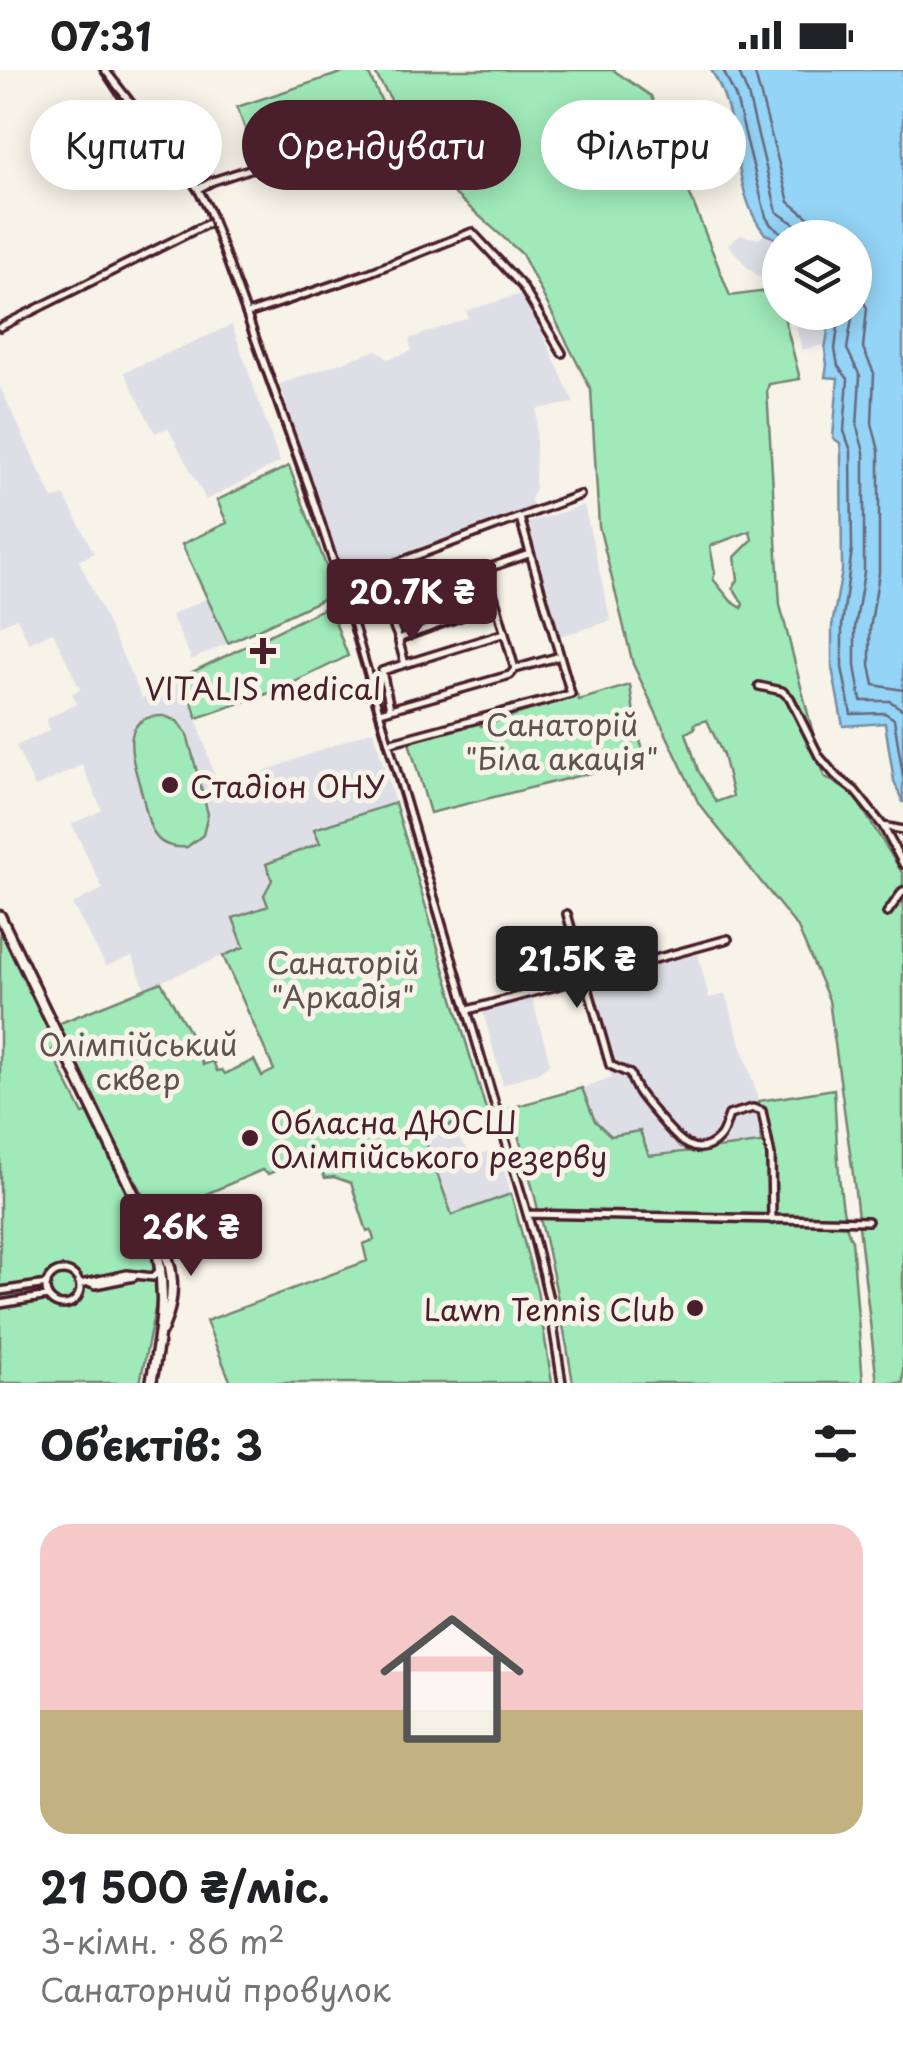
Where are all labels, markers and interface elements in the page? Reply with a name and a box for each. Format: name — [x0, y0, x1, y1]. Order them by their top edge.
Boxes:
text: 07:31 — [50, 7, 152, 64]
chip: Купити — [30, 100, 222, 190]
chip: Орендувати — [242, 100, 521, 190]
chip: Фільтри — [541, 100, 746, 190]
map controls — [762, 220, 872, 330]
button: layers — [762, 220, 872, 330]
pin: 20.7K ₴ — [320, 559, 504, 644]
text: 20.7K ₴ — [349, 567, 475, 615]
marker: VITALIS medical — [250, 638, 276, 664]
place label: VITALIS medical — [145, 665, 381, 710]
park label: Санаторій "Біла акація" — [465, 701, 659, 780]
place label: Стадіон ОНУ — [190, 763, 384, 808]
marker: Стадіон ОНУ — [159, 774, 181, 796]
pin: 21.5K ₴ — [485, 926, 669, 1011]
text: 21.5K ₴ — [518, 934, 636, 982]
park label: Санаторій "Аркадія" — [267, 939, 419, 1018]
park label: Олімпійський сквер — [38, 1021, 238, 1100]
place label: Обласна ДЮСШ Олімпійського резерву — [270, 1099, 607, 1178]
marker: Обласна ДЮСШ Олімпійського резерву — [239, 1127, 261, 1149]
pin: 26K ₴ — [121, 1194, 261, 1279]
text: 26K ₴ — [142, 1202, 240, 1250]
place label: Lawn Tennis Club — [424, 1286, 675, 1331]
marker: Lawn Tennis Club — [684, 1297, 706, 1319]
text: Об’єктів: 3 — [40, 1412, 263, 1475]
icon: filters — [808, 1416, 863, 1471]
icon: home — [362, 1589, 542, 1769]
text: 21 500 ₴/міс. — [40, 1854, 330, 1917]
text: 3-кімн. · 86 m² — [40, 1917, 285, 1965]
text: Санаторний провулок — [40, 1965, 391, 2013]

